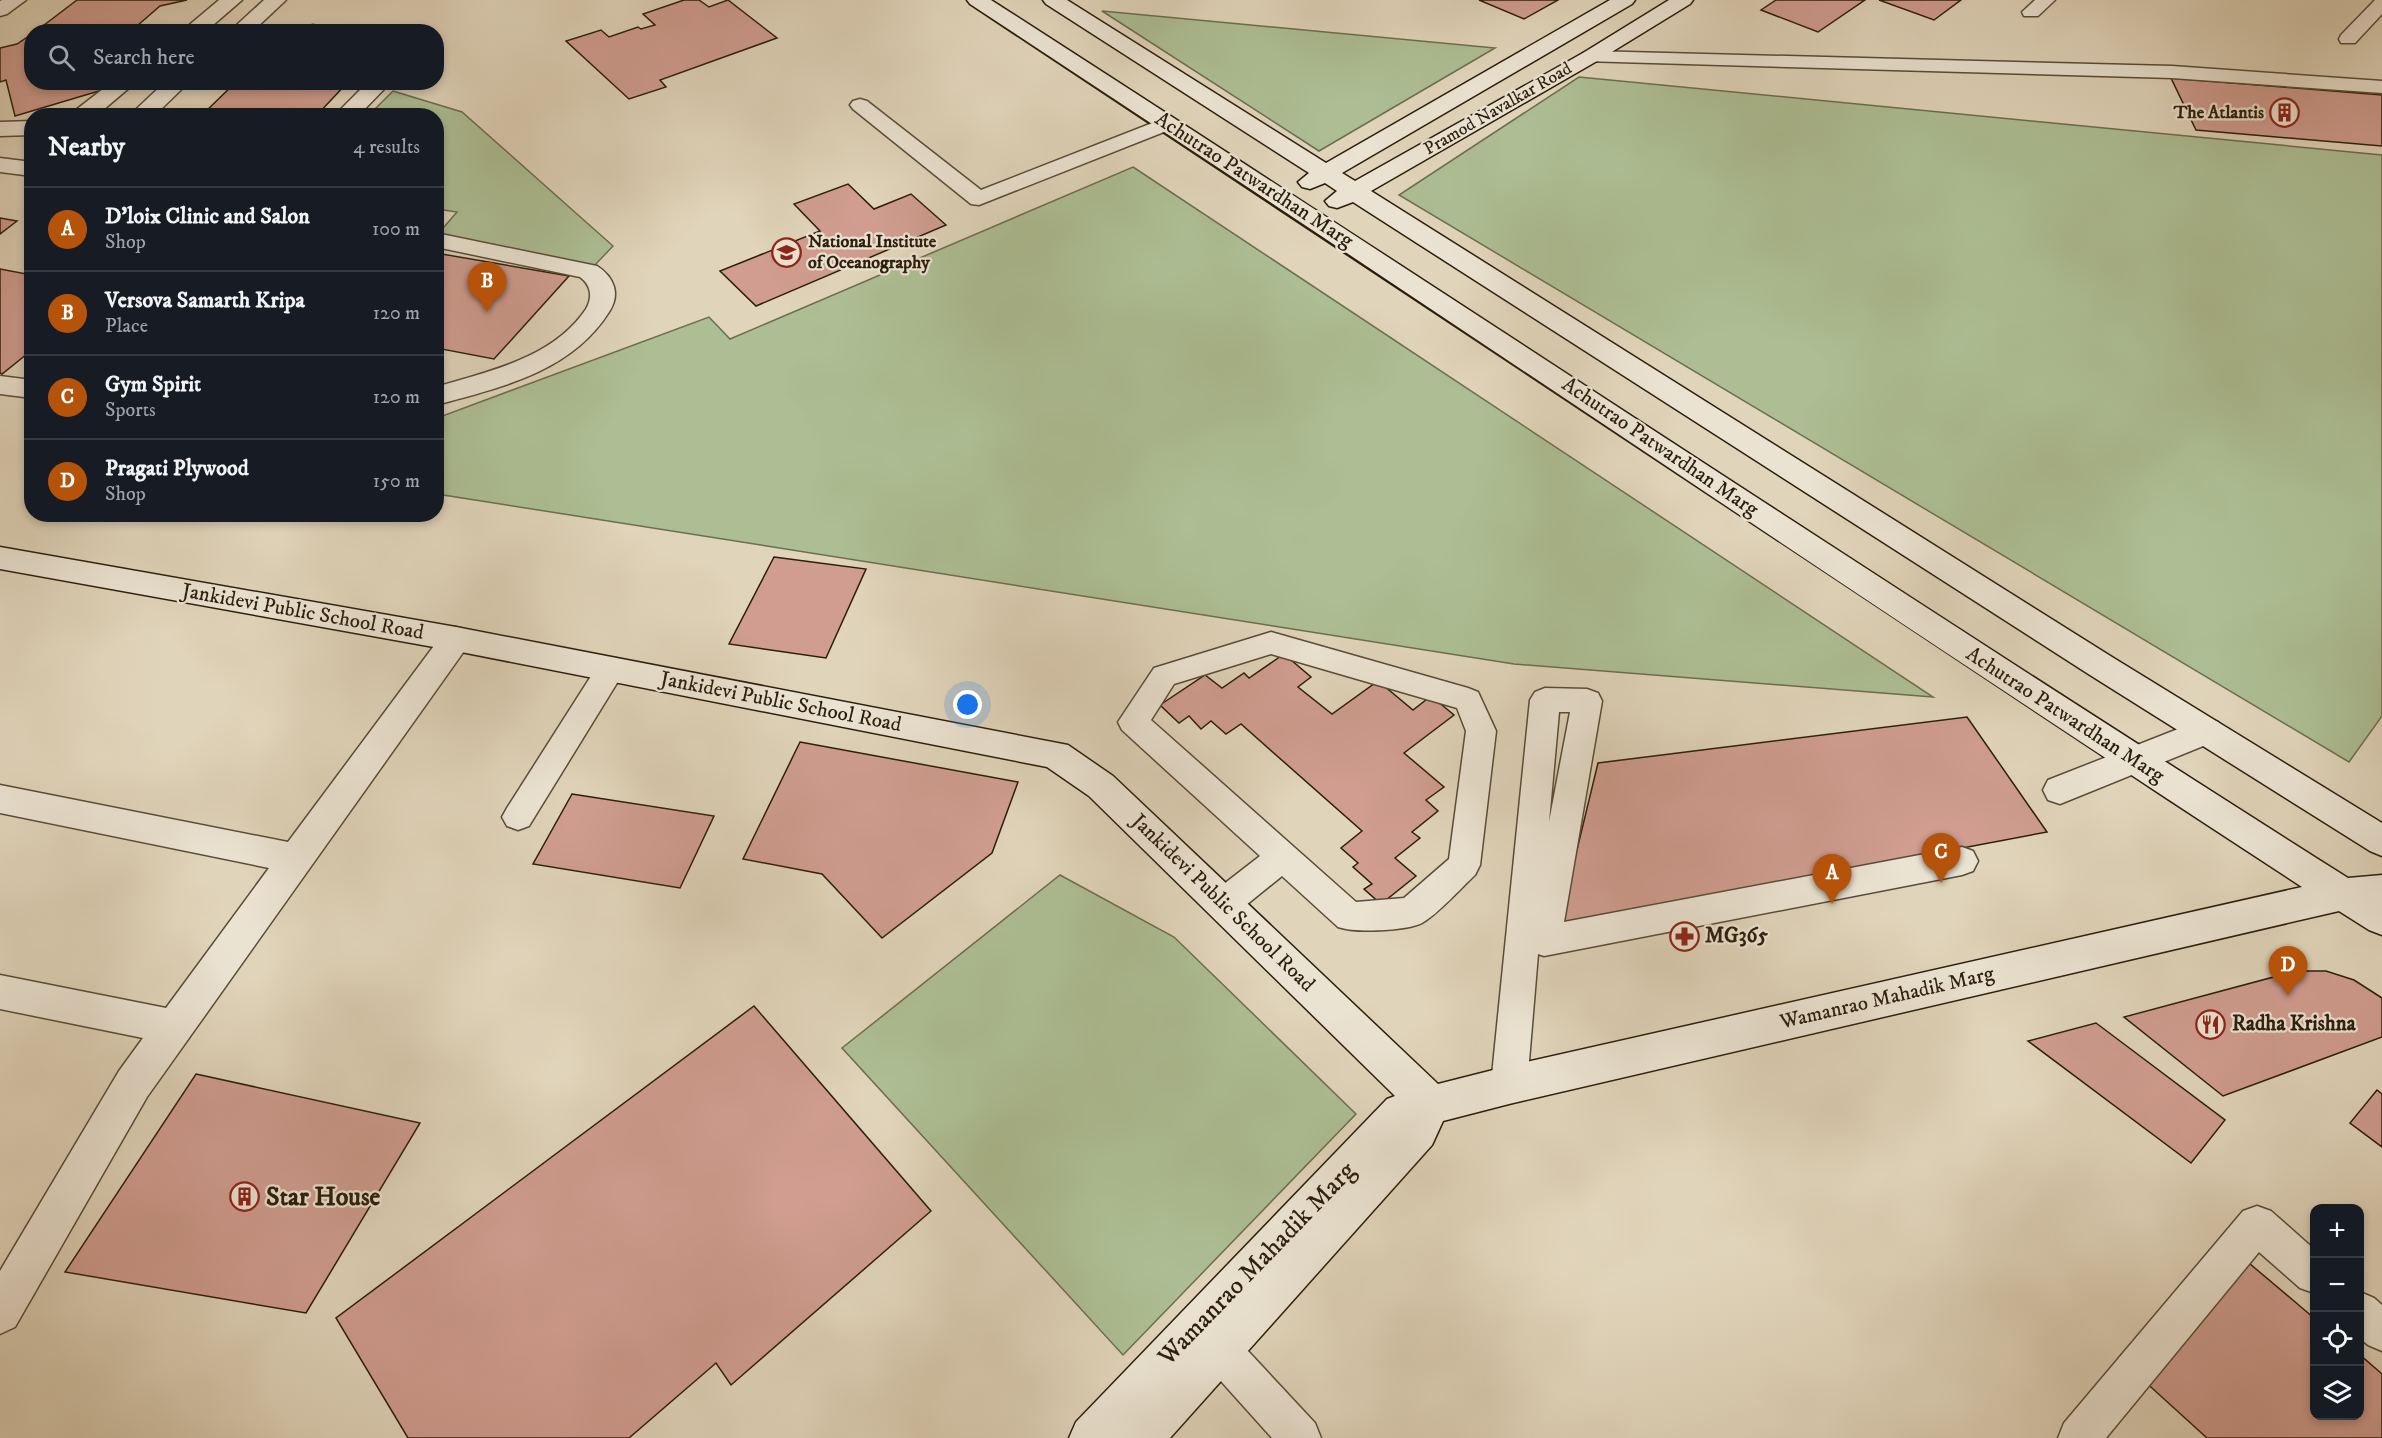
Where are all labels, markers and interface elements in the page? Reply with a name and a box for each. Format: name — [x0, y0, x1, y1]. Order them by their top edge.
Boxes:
search box — [24, 24, 444, 90]
icon: search — [45, 41, 78, 74]
text: Search here — [93, 44, 195, 71]
street label: Pramod Navalkar Road — [1420, 58, 1576, 160]
building icon: The Atlantis — [2269, 97, 2301, 129]
place label: The Atlantis — [2173, 102, 2264, 124]
street label: Achutrao Patwardhan Marg — [1150, 106, 1359, 254]
text: Nearby — [48, 131, 125, 164]
text: 4 results — [353, 135, 420, 160]
text: D'loix Clinic and Salon — [105, 203, 310, 230]
text: A — [61, 217, 74, 242]
text: 100 m — [372, 217, 420, 242]
text: Shop — [105, 230, 146, 255]
place label: National Institute of Oceanography — [808, 231, 937, 274]
school or university icon: National Institute of Oceanography — [771, 236, 803, 268]
pin: B — [468, 262, 506, 312]
text: Versova Samarth Kripa — [105, 287, 305, 314]
text: B — [61, 301, 74, 326]
text: 120 m — [373, 301, 420, 326]
text: Place — [105, 314, 148, 339]
text: Gym Spirit — [105, 371, 201, 398]
street label: Achutrao Patwardhan Marg — [1557, 371, 1764, 523]
text: C — [61, 385, 74, 410]
text: 120 m — [373, 385, 420, 410]
text: Sports — [105, 398, 156, 423]
text: Pragati Plywood — [105, 455, 249, 482]
text: D — [60, 469, 75, 494]
text: 150 m — [373, 469, 420, 494]
text: Shop — [105, 482, 146, 507]
street label: Jankidevi Public School Road — [178, 578, 426, 646]
street label: Achutrao Patwardhan Marg — [1961, 641, 2170, 789]
street label: Jankidevi Public School Road — [656, 665, 904, 738]
your location — [953, 690, 982, 719]
street label: Jankidevi Public School Road — [1124, 807, 1321, 998]
pin: C — [1922, 834, 1960, 883]
pin: A — [1812, 854, 1852, 904]
pharmacy icon: MG365 — [1668, 920, 1700, 952]
place label: MG365 — [1705, 923, 1768, 949]
pin: D — [2268, 946, 2308, 996]
street label: Wamanrao Mahadik Marg — [1776, 961, 1997, 1036]
restaurant icon: Radha Krishna — [2195, 1008, 2227, 1040]
place label: Radha Krishna — [2232, 1011, 2357, 1037]
street label: Wamanrao Mahadik Marg — [1150, 1155, 1363, 1374]
building icon: Star House — [229, 1181, 261, 1213]
place label: Star House — [266, 1181, 381, 1214]
map controls — [2310, 1204, 2364, 1420]
button: + — [2310, 1204, 2364, 1258]
button: − — [2310, 1258, 2364, 1312]
button: locate — [2310, 1312, 2364, 1366]
button: layers — [2310, 1366, 2364, 1420]

